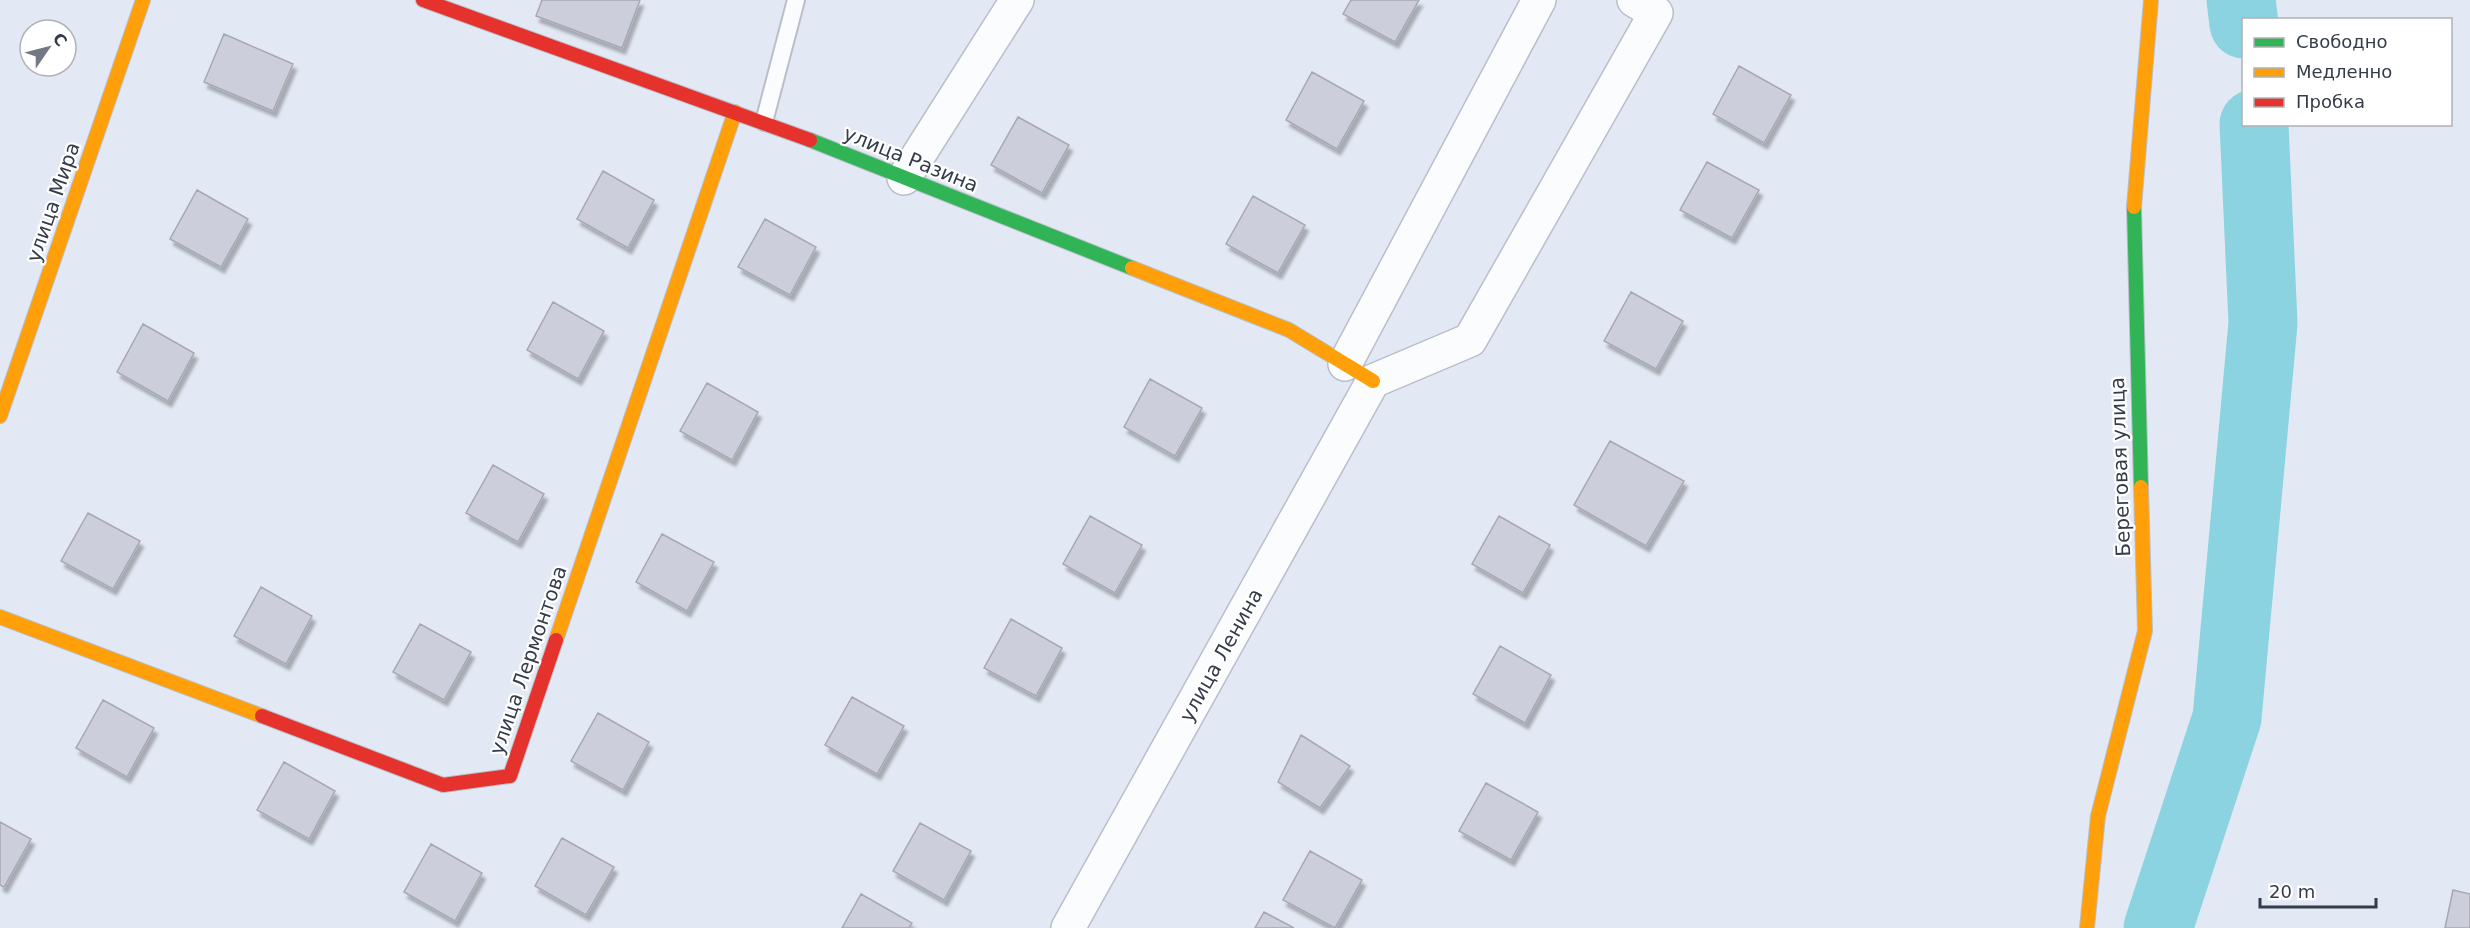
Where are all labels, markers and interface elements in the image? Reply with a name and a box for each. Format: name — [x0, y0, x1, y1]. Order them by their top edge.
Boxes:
north arrow — [18, 18, 78, 78]
legend — [2242, 18, 2452, 126]
text: С — [49, 29, 71, 50]
text: Свободно — [2296, 31, 2388, 52]
text: Медленно — [2296, 61, 2392, 82]
text: Пробка — [2296, 91, 2365, 112]
street label: улица Разина — [840, 121, 982, 197]
street label: улица Мира — [21, 139, 85, 265]
street label: Береговая улица — [2105, 377, 2135, 557]
street label: улица Лермонтова — [484, 562, 572, 758]
street label: улица Ленина — [1174, 584, 1268, 726]
scale bar — [2260, 871, 2376, 909]
text: 20 m — [2269, 881, 2315, 902]

